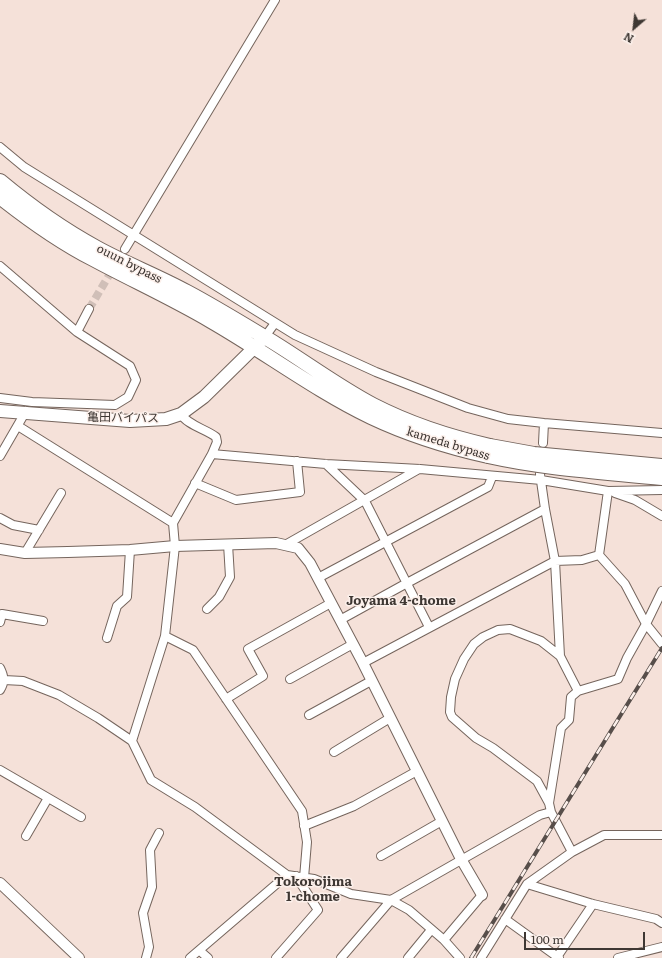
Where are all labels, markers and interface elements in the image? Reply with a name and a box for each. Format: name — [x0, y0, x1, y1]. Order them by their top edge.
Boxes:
north arrow — [614, 8, 654, 48]
text: N — [621, 29, 636, 48]
street label: ouun bypass — [94, 241, 164, 287]
street label: 亀田バイパス — [87, 410, 159, 426]
street label: kameda bypass — [405, 425, 491, 463]
district label: Joyama 4-chome — [346, 593, 456, 609]
district label: Tokorojima 1-chome — [274, 874, 352, 905]
scale bar — [526, 924, 647, 950]
text: 100 m — [531, 930, 564, 948]

